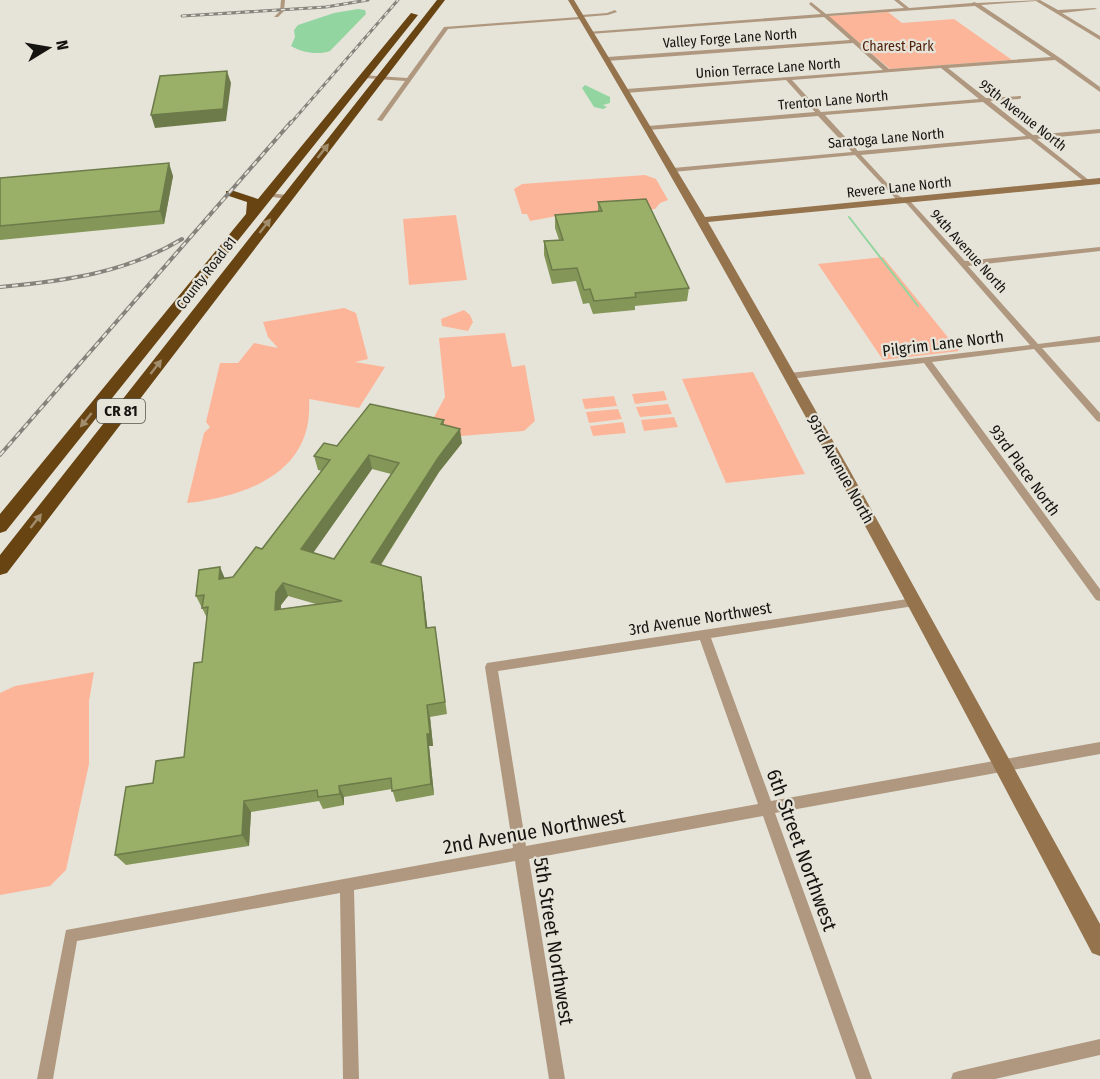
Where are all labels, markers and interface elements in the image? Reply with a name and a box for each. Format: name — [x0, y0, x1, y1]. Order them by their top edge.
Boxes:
north arrow — [18, 18, 78, 78]
street label: Valley Forge Lane North — [662, 25, 798, 52]
park label: Charest Park — [862, 38, 934, 55]
text: N — [52, 39, 72, 52]
street label: Union Terrace Lane North — [695, 55, 841, 82]
street label: 95th Avenue North — [976, 76, 1070, 155]
street label: Trenton Lane North — [777, 87, 889, 114]
street label: Saratoga Lane North — [827, 125, 945, 152]
one-way arrow — [317, 144, 329, 160]
street label: Revere Lane North — [846, 174, 952, 201]
street label: 94th Avenue North — [927, 206, 1011, 297]
one-way arrow — [258, 219, 270, 234]
street label: County Road 81 — [173, 234, 240, 313]
street label: Pilgrim Lane North — [881, 327, 1005, 360]
one-way arrow — [149, 360, 161, 375]
road number: CR 81 — [97, 399, 145, 423]
one-way arrow — [79, 412, 92, 428]
street label: 93rd Avenue North — [803, 412, 878, 527]
street label: 93rd Place North — [985, 421, 1064, 520]
one-way arrow — [29, 514, 41, 529]
street label: 3rd Avenue Northwest — [627, 598, 774, 639]
street label: 6th Street Northwest — [762, 766, 843, 935]
street label: 2nd Avenue Northwest — [441, 803, 627, 859]
street label: 5th Street Northwest — [529, 855, 579, 1027]

